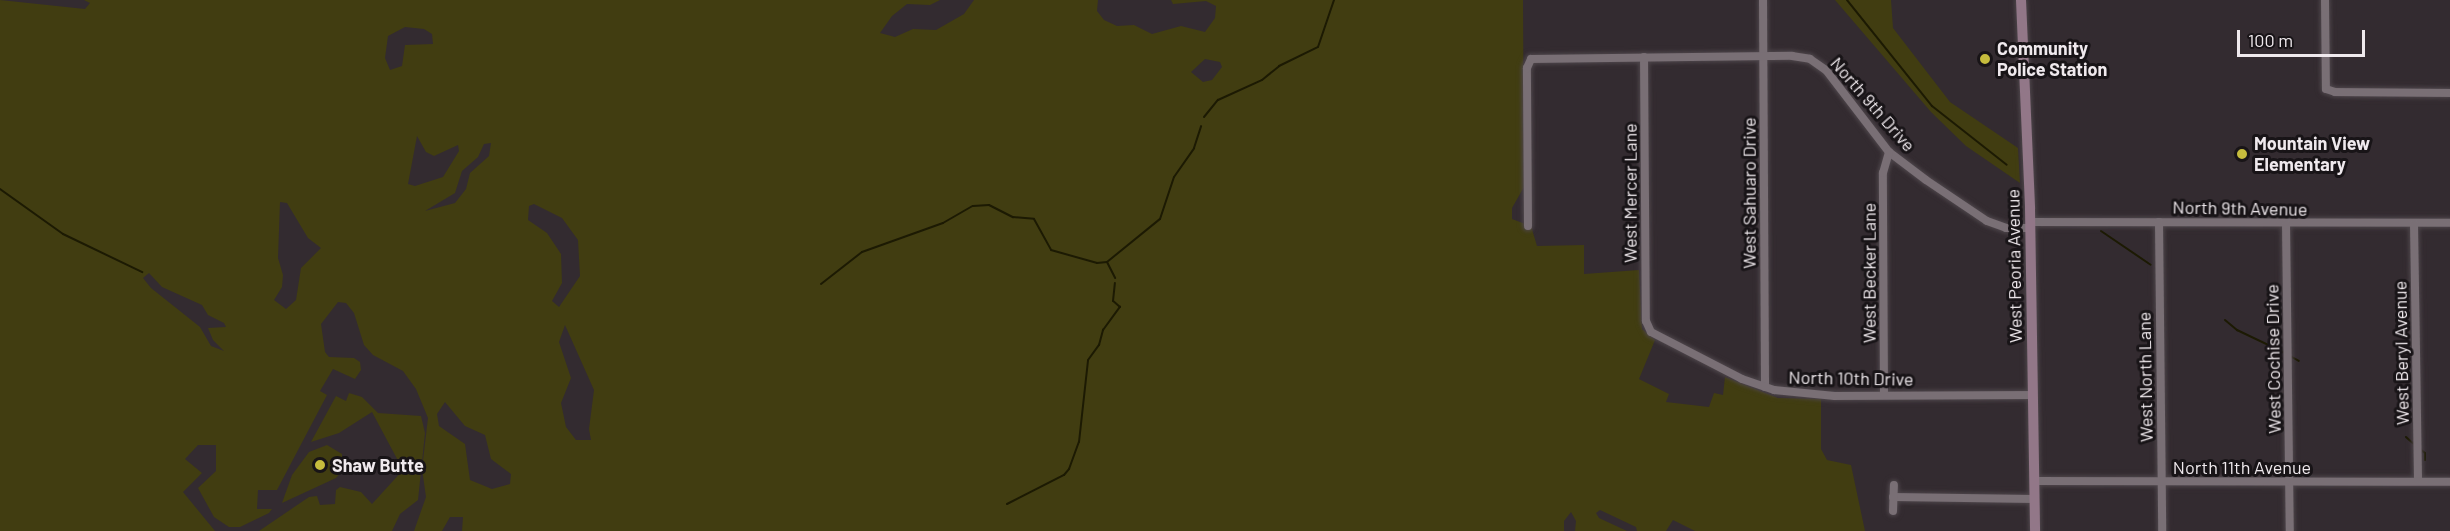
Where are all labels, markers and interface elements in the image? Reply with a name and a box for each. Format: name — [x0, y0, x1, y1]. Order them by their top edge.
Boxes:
scale bar — [2240, 18, 2368, 56]
text: 100 m — [2248, 29, 2293, 51]
place label: Community Police Station — [1997, 38, 2107, 80]
street label: North 9th Drive — [1826, 52, 1920, 156]
marker: Community Police Station — [1978, 52, 1992, 66]
street label: West Sahuaro Drive — [1738, 117, 1760, 269]
street label: West Mercer Lane — [1619, 123, 1641, 263]
place label: Mountain View Elementary — [2254, 133, 2370, 176]
marker: Mountain View Elementary — [2235, 147, 2249, 161]
street label: West Peoria Avenue — [2002, 189, 2026, 343]
street label: North 9th Avenue — [2172, 196, 2308, 220]
street label: West Becker Lane — [1858, 203, 1880, 343]
street label: West Beryl Avenue — [2389, 281, 2413, 425]
street label: West Cochise Drive — [2261, 284, 2285, 434]
street label: West North Lane — [2133, 312, 2157, 442]
street label: North 10th Drive — [1788, 366, 1914, 390]
place label: Shaw Butte — [332, 454, 424, 476]
street label: North 11th Avenue — [2173, 456, 2311, 478]
marker: Shaw Butte — [313, 458, 327, 472]

